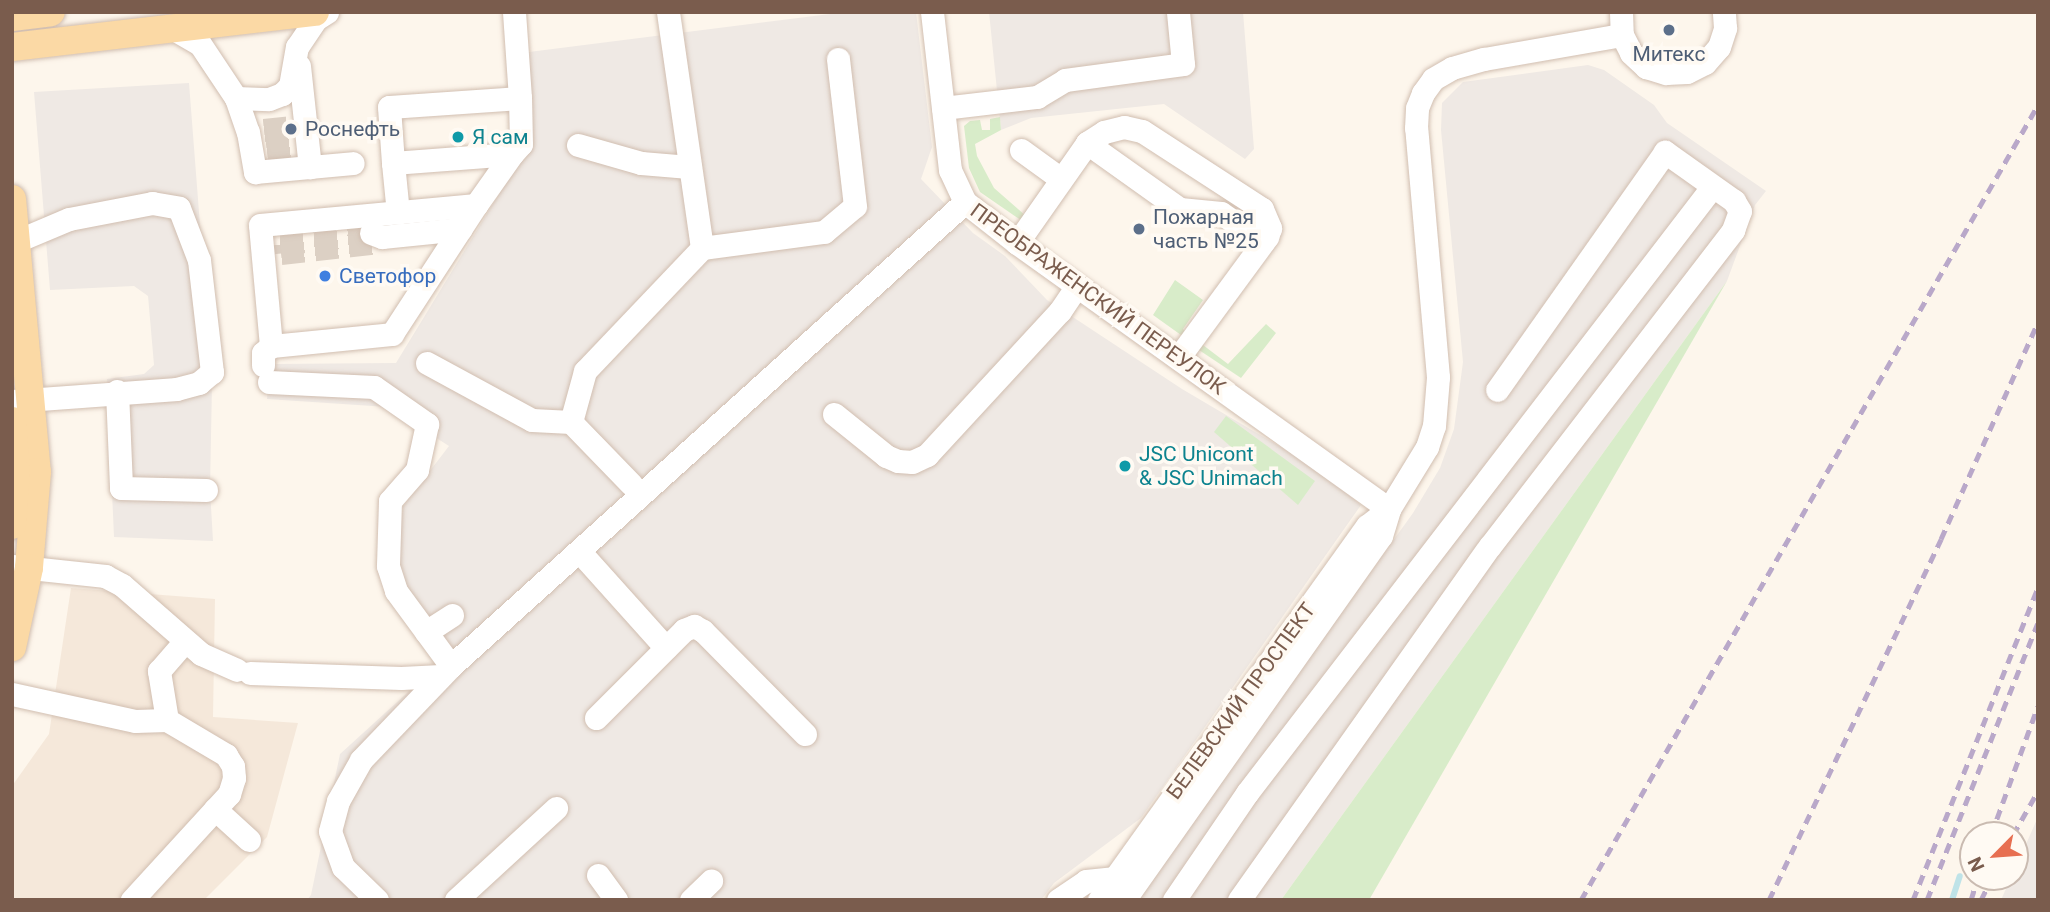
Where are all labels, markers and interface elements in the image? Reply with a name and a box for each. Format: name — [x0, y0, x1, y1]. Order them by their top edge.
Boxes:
marker: Митекс — [1661, 22, 1677, 38]
place label: Митекс — [1632, 41, 1706, 67]
place label: Роснефть — [305, 116, 400, 142]
marker: Роснефть — [283, 121, 299, 137]
place label: Я сам — [472, 124, 529, 150]
marker: Я сам — [450, 129, 466, 145]
street label: ПРЕОБРАЖЕНСКИЙ ПЕРЕУЛОК — [965, 198, 1231, 400]
place label: Пожарная часть №25 — [1153, 204, 1259, 254]
marker: Пожарная часть №25 — [1131, 221, 1147, 237]
place label: Светофор — [339, 263, 436, 289]
marker: Светофор — [317, 268, 333, 284]
place label: JSC Unicont & JSC Unimach — [1139, 441, 1283, 491]
marker: JSC Unicont & JSC Unimach — [1117, 458, 1133, 474]
street label: БЕЛЕВСКИЙ ПРОСПЕКТ — [1161, 598, 1321, 804]
north arrow — [1959, 821, 2029, 891]
text: N — [1963, 853, 1990, 875]

